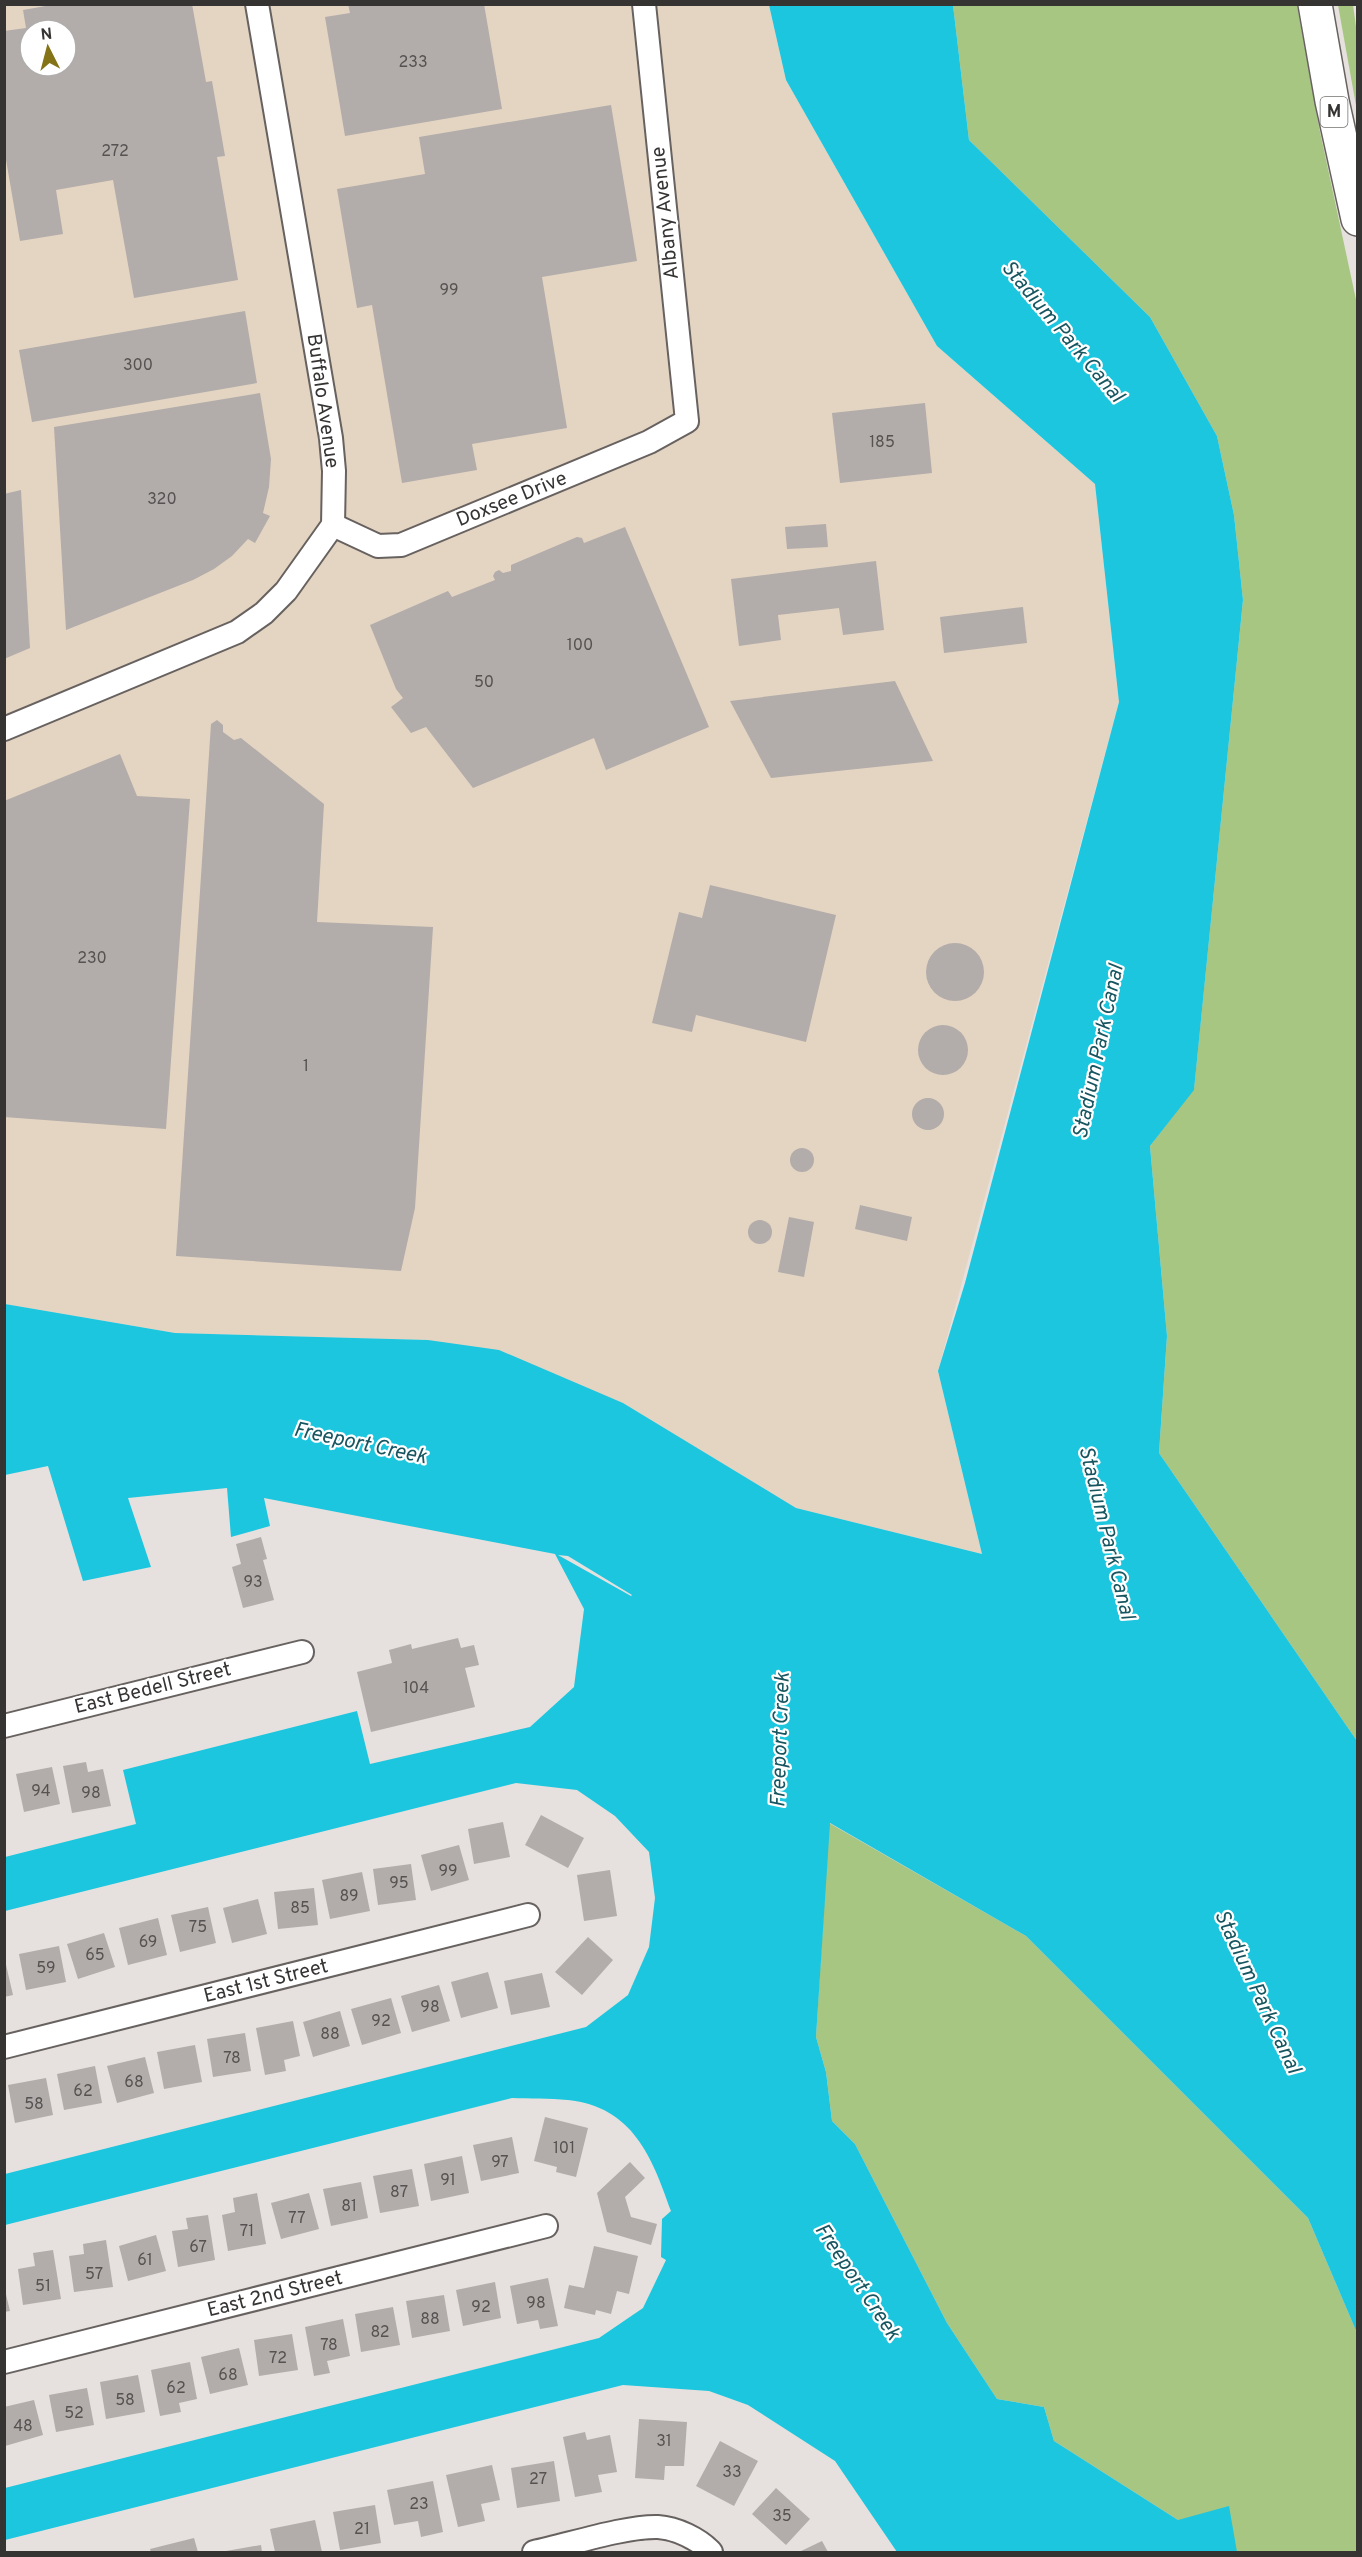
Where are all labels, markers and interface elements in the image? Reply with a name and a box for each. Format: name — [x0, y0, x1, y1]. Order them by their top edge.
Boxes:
north arrow — [18, 18, 78, 78]
text: N — [40, 25, 53, 46]
house number: 233 — [398, 53, 428, 73]
road number: M — [1320, 97, 1348, 127]
house number: 272 — [101, 142, 129, 162]
street label: Albany Avenue — [646, 145, 686, 281]
water label: Stadium Park Canal — [995, 255, 1131, 410]
house number: 99 — [439, 281, 459, 301]
street label: Buffalo Avenue — [300, 332, 344, 470]
house number: 300 — [123, 356, 153, 376]
house number: 185 — [869, 433, 895, 453]
street label: Doxsee Drive — [453, 466, 571, 534]
house number: 320 — [147, 490, 177, 510]
house number: 100 — [567, 636, 593, 656]
house number: 50 — [474, 673, 494, 693]
house number: 230 — [77, 949, 107, 969]
water label: Stadium Park Canal — [1067, 961, 1131, 1142]
house number: 1 — [303, 1057, 309, 1077]
water label: Freeport Creek — [291, 1417, 429, 1471]
water label: Stadium Park Canal — [1071, 1443, 1141, 1624]
house number: 93 — [243, 1573, 263, 1593]
street label: East Bedell Street — [72, 1657, 234, 1721]
water label: Freeport Creek — [765, 1671, 797, 1808]
house number: 104 — [403, 1679, 429, 1699]
house number: 94 — [31, 1782, 51, 1802]
house number: 98 — [81, 1784, 101, 1804]
house number: 99 — [438, 1862, 458, 1882]
house number: 95 — [389, 1874, 409, 1894]
house number: 89 — [339, 1887, 359, 1907]
house number: 85 — [290, 1899, 310, 1919]
water label: Stadium Park Canal — [1207, 1906, 1307, 2080]
house number: 75 — [189, 1918, 207, 1938]
house number: 69 — [139, 1933, 157, 1953]
house number: 65 — [85, 1946, 105, 1966]
street label: East 1st Street — [201, 1954, 331, 2010]
house number: 59 — [36, 1959, 56, 1979]
house number: 98 — [420, 1998, 440, 2018]
house number: 92 — [371, 2012, 391, 2032]
house number: 88 — [320, 2025, 340, 2045]
house number: 78 — [223, 2049, 241, 2069]
house number: 68 — [124, 2073, 144, 2093]
house number: 62 — [73, 2082, 93, 2102]
house number: 58 — [24, 2095, 44, 2115]
house number: 101 — [553, 2139, 575, 2159]
house number: 97 — [491, 2153, 509, 2173]
house number: 91 — [440, 2171, 456, 2191]
house number: 87 — [390, 2183, 408, 2203]
house number: 81 — [341, 2197, 357, 2217]
house number: 77 — [288, 2209, 306, 2229]
water label: Freeport Creek — [808, 2218, 906, 2346]
house number: 71 — [240, 2222, 254, 2242]
house number: 67 — [189, 2238, 207, 2258]
house number: 61 — [137, 2251, 153, 2271]
house number: 57 — [85, 2265, 103, 2285]
street label: East 2nd Street — [205, 2266, 345, 2324]
house number: 51 — [35, 2277, 51, 2297]
house number: 98 — [526, 2294, 546, 2314]
house number: 92 — [471, 2298, 491, 2318]
house number: 88 — [420, 2310, 440, 2330]
house number: 82 — [370, 2323, 390, 2343]
house number: 78 — [320, 2336, 338, 2356]
house number: 72 — [269, 2349, 287, 2369]
house number: 68 — [218, 2366, 238, 2386]
house number: 62 — [166, 2379, 186, 2399]
house number: 58 — [115, 2391, 135, 2411]
house number: 52 — [64, 2404, 84, 2424]
house number: 48 — [13, 2417, 33, 2437]
house number: 31 — [656, 2432, 672, 2452]
house number: 33 — [722, 2463, 742, 2483]
house number: 27 — [529, 2470, 547, 2490]
house number: 23 — [409, 2495, 429, 2515]
house number: 35 — [772, 2507, 792, 2527]
house number: 21 — [354, 2520, 370, 2540]

